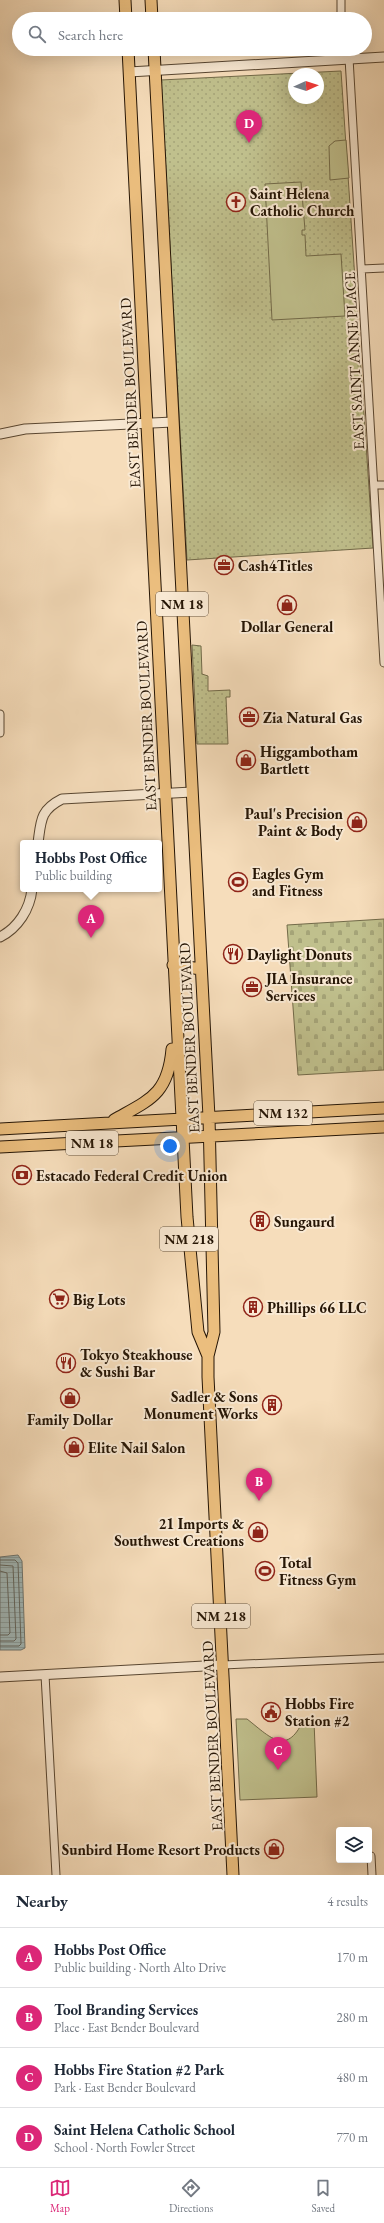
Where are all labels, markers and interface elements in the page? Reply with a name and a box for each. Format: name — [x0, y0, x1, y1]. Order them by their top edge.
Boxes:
search box — [12, 12, 372, 56]
icon: search — [26, 23, 48, 45]
text: Search here — [58, 25, 123, 44]
north arrow — [288, 68, 324, 104]
pin: D — [236, 110, 262, 143]
place label: Saint Helena Catholic Church — [250, 184, 355, 220]
church icon: Saint Helena Catholic Church — [225, 191, 247, 213]
street label: EAST SAINT ANNE PLACE — [340, 271, 368, 450]
street label: EAST BENDER BOULEVARD — [116, 297, 144, 489]
office icon: Cash4Titles — [213, 554, 235, 576]
place label: Cash4Titles — [238, 556, 313, 575]
road number: NM 18 — [156, 592, 208, 616]
shop icon: Dollar General — [276, 594, 298, 616]
place label: Dollar General — [241, 617, 334, 636]
street label: EAST BENDER BOULEVARD — [132, 620, 160, 812]
office icon: Zia Natural Gas — [238, 706, 260, 728]
place label: Zia Natural Gas — [263, 708, 362, 727]
place label: Higgambotham Bartlett — [260, 742, 358, 778]
shop icon: Higgambotham Bartlett — [235, 749, 257, 771]
place label: Paul's Precision Paint & Body — [245, 804, 344, 840]
shop icon: Paul's Precision Paint & Body — [346, 811, 368, 833]
popup — [20, 840, 162, 892]
text: Hobbs Post Office — [35, 848, 147, 867]
place label: Eagles Gym and Fitness — [252, 864, 324, 900]
text: Public building — [35, 867, 112, 884]
sports icon: Eagles Gym and Fitness — [227, 871, 249, 893]
pin: A — [78, 905, 104, 938]
street label: EAST BENDER BOULEVARD — [175, 942, 203, 1134]
restaurant icon: Daylight Donuts — [222, 943, 244, 965]
place label: Daylight Donuts — [247, 945, 352, 964]
place label: JIA Insurance Services — [264, 969, 353, 1005]
office icon: JIA Insurance Services — [241, 976, 263, 998]
road number: NM 132 — [254, 1101, 312, 1125]
road number: NM 18 — [66, 1131, 118, 1155]
your location — [160, 1136, 180, 1156]
bank icon: Estacado Federal Credit Union — [11, 1164, 33, 1186]
place label: Estacado Federal Credit Union — [36, 1166, 228, 1185]
building icon: Sungaurd — [249, 1210, 271, 1232]
place label: Sungaurd — [274, 1212, 336, 1231]
road number: NM 218 — [160, 1227, 218, 1251]
supermarket icon: Big Lots — [48, 1288, 70, 1310]
place label: Big Lots — [73, 1290, 125, 1309]
building icon: Phillips 66 LLC — [242, 1296, 264, 1318]
place label: Phillips 66 LLC — [267, 1298, 367, 1317]
place label: Tokyo Steakhouse & Sushi Bar — [80, 1345, 192, 1381]
restaurant icon: Tokyo Steakhouse & Sushi Bar — [55, 1352, 77, 1374]
shop icon: Family Dollar — [59, 1387, 81, 1409]
place label: Sadler & Sons Monument Works — [144, 1387, 258, 1423]
building icon: Sadler & Sons Monument Works — [261, 1394, 283, 1416]
place label: Family Dollar — [27, 1410, 114, 1429]
shop icon: Elite Nail Salon — [63, 1436, 85, 1458]
place label: Elite Nail Salon — [88, 1438, 186, 1457]
pin: B — [246, 1468, 272, 1501]
place label: 21 Imports & Southwest Creations — [114, 1514, 244, 1550]
shop icon: 21 Imports & Southwest Creations — [247, 1521, 269, 1543]
place label: Total Fitness Gym — [279, 1553, 356, 1589]
sports icon: Total Fitness Gym — [254, 1560, 276, 1582]
road number: NM 218 — [192, 1604, 250, 1628]
street label: EAST BENDER BOULEVARD — [198, 1640, 226, 1832]
place label: Hobbs Fire Station #2 — [285, 1694, 354, 1730]
public building icon: Hobbs Fire Station #2 — [260, 1701, 282, 1723]
pin: C — [265, 1737, 291, 1770]
map controls — [336, 1827, 372, 1863]
button: layers — [336, 1827, 372, 1863]
shop icon: Sunbird Home Resort Products — [263, 1838, 285, 1860]
place label: Sunbird Home Resort Products — [62, 1840, 260, 1859]
text: Nearby — [16, 1890, 68, 1912]
text: 4 results — [327, 1893, 368, 1910]
text: Hobbs Post Office — [54, 1940, 166, 1959]
text: A — [24, 1949, 34, 1966]
text: 170 m — [337, 1949, 368, 1966]
text: Public building · North Alto Drive — [54, 1959, 226, 1976]
text: Tool Branding Services — [54, 2000, 198, 2019]
text: B — [25, 2009, 33, 2026]
text: 280 m — [337, 2009, 368, 2026]
text: Place · East Bender Boulevard — [54, 2019, 199, 2036]
text: Hobbs Fire Station #2 Park — [54, 2060, 224, 2079]
text: C — [24, 2069, 34, 2086]
text: 480 m — [337, 2069, 368, 2086]
text: Park · East Bender Boulevard — [54, 2079, 196, 2096]
text: Saint Helena Catholic School — [54, 2120, 235, 2139]
text: D — [24, 2129, 34, 2146]
text: 770 m — [337, 2129, 368, 2146]
text: School · North Fowler Street — [54, 2139, 195, 2156]
tab: Map — [49, 2177, 71, 2215]
tab: Directions — [169, 2177, 213, 2215]
tab: Saved — [311, 2177, 335, 2215]

